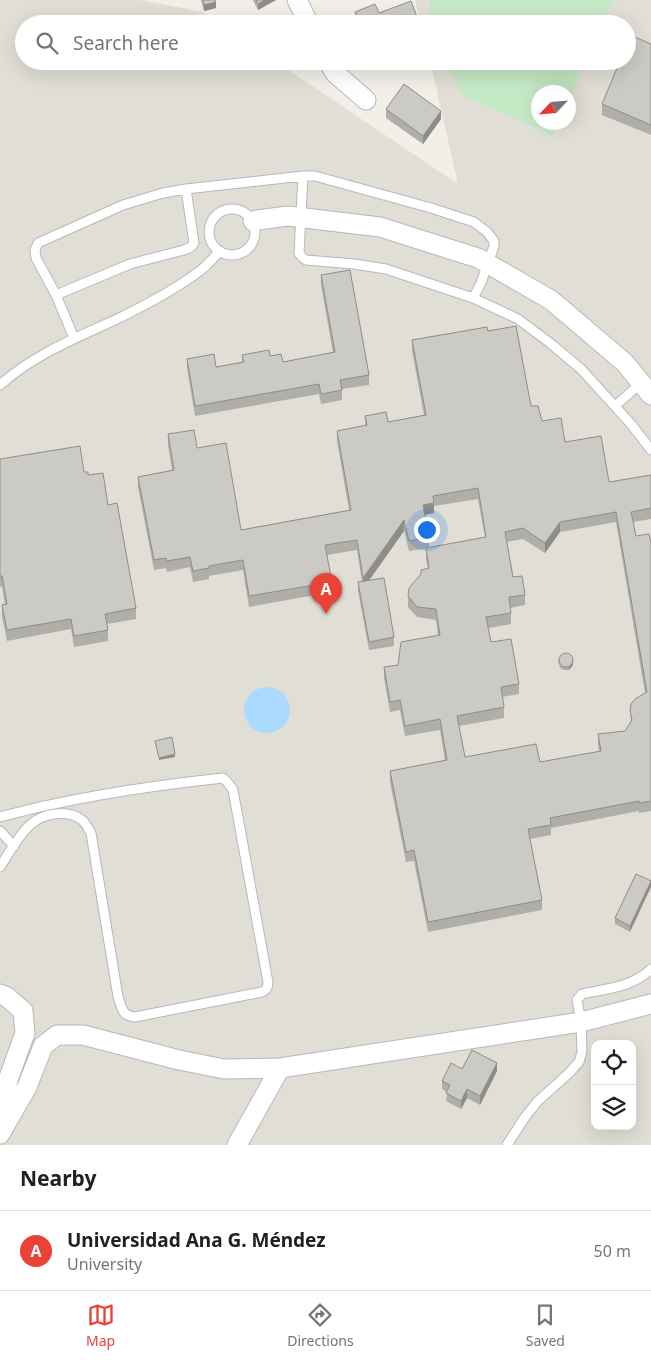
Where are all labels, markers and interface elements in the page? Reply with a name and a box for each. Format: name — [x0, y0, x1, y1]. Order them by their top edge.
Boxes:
search box — [15, 15, 636, 70]
icon: search — [33, 29, 61, 57]
text: Search here — [73, 30, 179, 56]
north arrow — [531, 85, 576, 130]
your location — [414, 517, 440, 543]
pin: A — [310, 573, 342, 614]
map controls — [591, 1040, 636, 1130]
button: locate — [591, 1040, 636, 1085]
button: layers — [591, 1085, 636, 1130]
text: Nearby — [20, 1164, 96, 1192]
text: Universidad Ana G. Méndez — [67, 1227, 326, 1253]
text: A — [30, 1240, 42, 1262]
text: 50 m — [594, 1240, 631, 1262]
text: University — [67, 1253, 142, 1275]
tab: Map — [86, 1301, 115, 1350]
tab: Directions — [287, 1301, 354, 1350]
tab: Saved — [526, 1301, 565, 1350]

